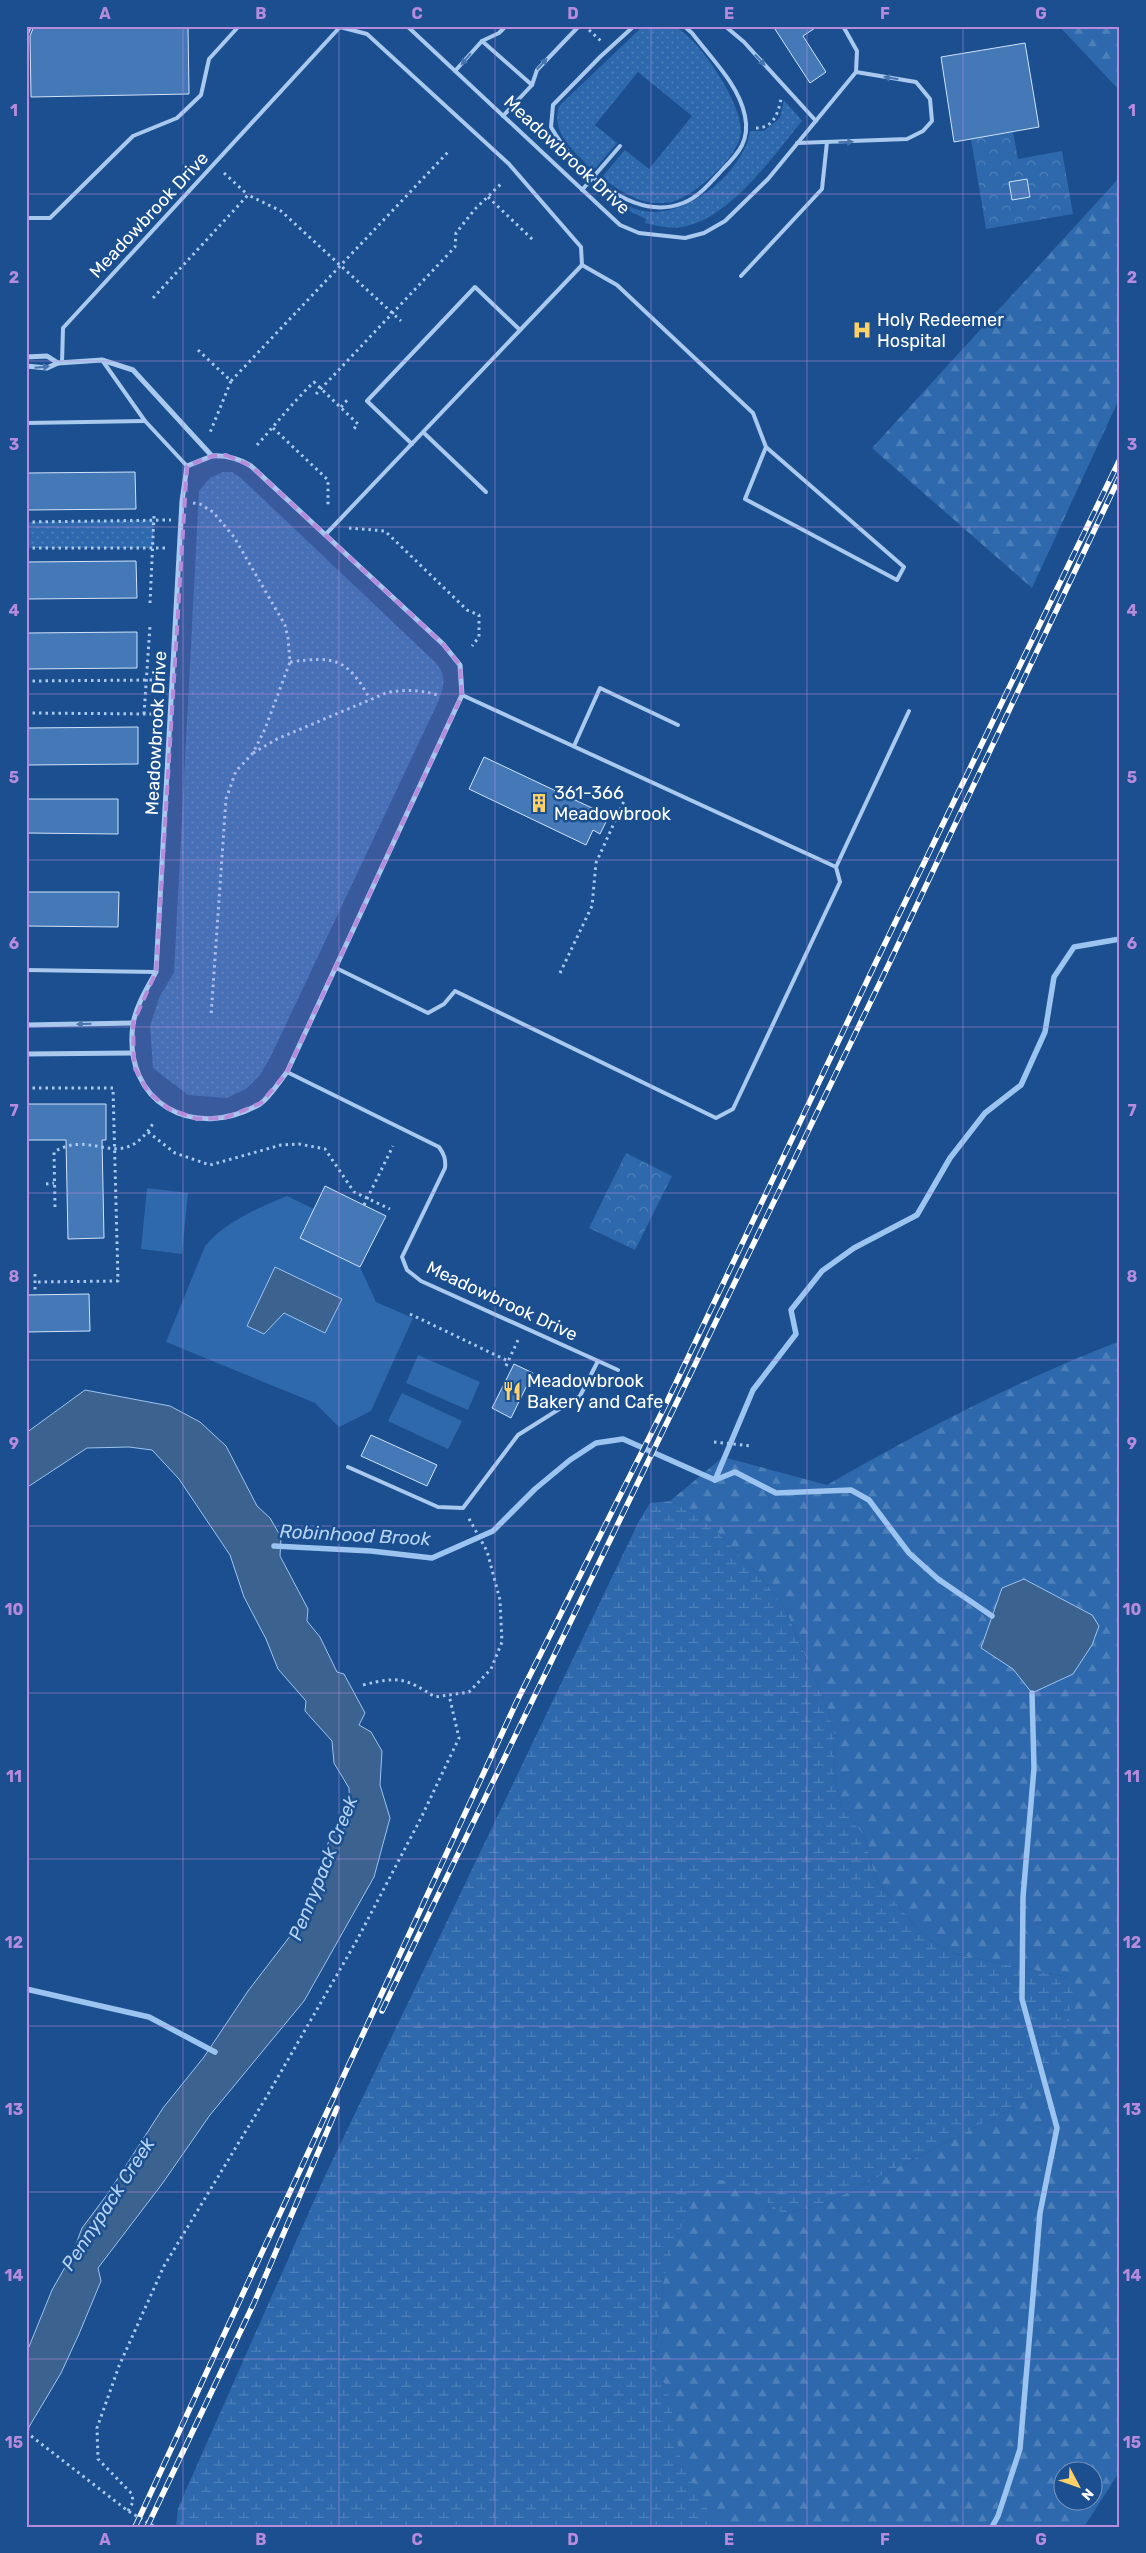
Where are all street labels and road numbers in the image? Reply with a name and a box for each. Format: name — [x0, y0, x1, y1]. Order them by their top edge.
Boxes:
street label: Meadowbrook Drive — [499, 91, 635, 219]
street label: Meadowbrook Drive — [85, 147, 213, 283]
street label: Meadowbrook Drive — [141, 650, 171, 816]
street label: Meadowbrook Drive — [423, 1256, 581, 1346]

